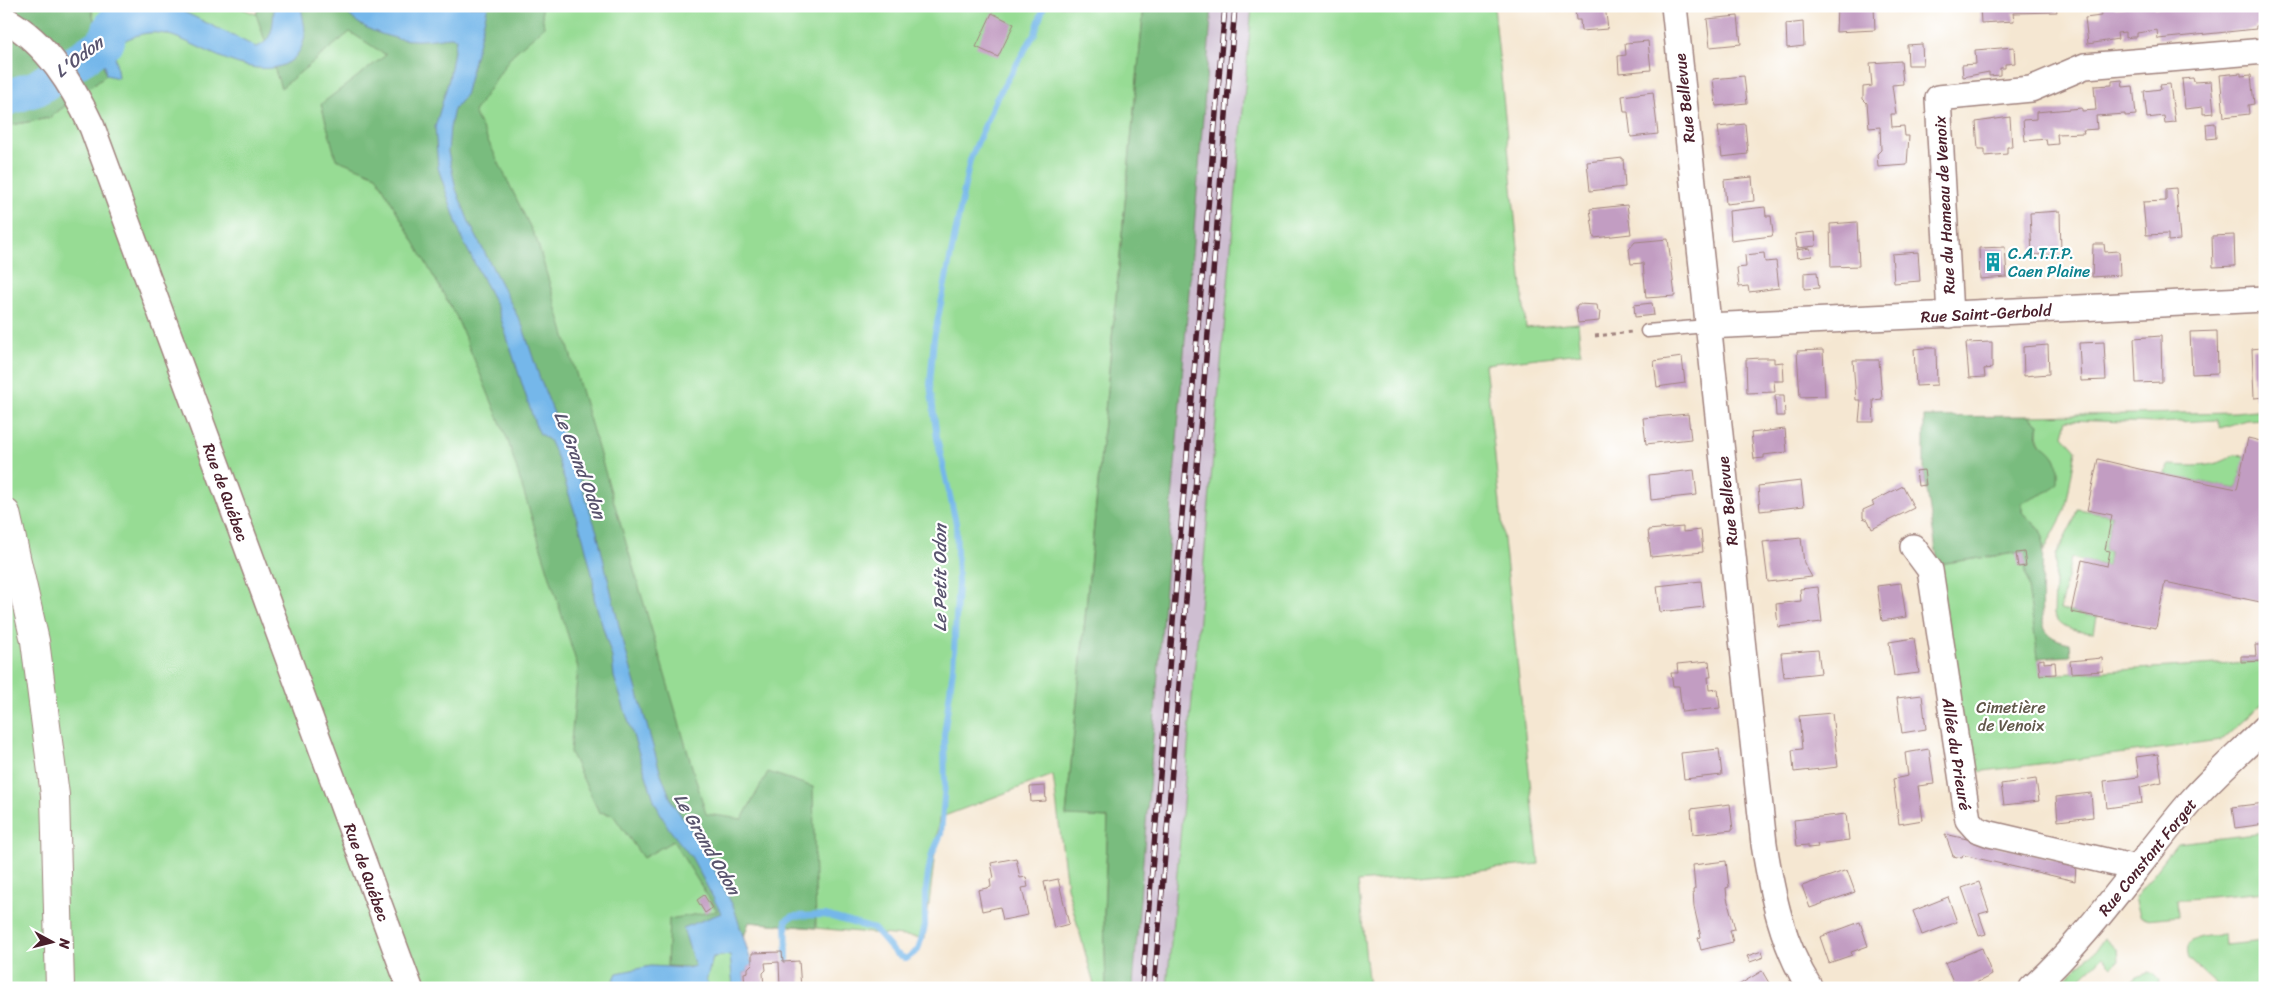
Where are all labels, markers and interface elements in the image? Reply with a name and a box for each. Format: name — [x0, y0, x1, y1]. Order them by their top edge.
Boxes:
water label: L'Odon — [47, 26, 112, 86]
street label: Rue Bellevue — [1665, 52, 1704, 144]
street label: Rue du Hameau de Venoix — [1925, 114, 1964, 295]
place label: C.A.T.T.P. Caen Plaine — [2008, 239, 2090, 286]
building icon: C.A.T.T.P. Caen Plaine — [1982, 251, 2004, 273]
street label: Rue Saint-Gerbold — [1920, 296, 2054, 331]
water label: Le Grand Odon — [545, 406, 616, 526]
street label: Rue de Québec — [194, 439, 257, 545]
street label: Rue Bellevue — [1708, 455, 1747, 547]
water label: Le Petit Odon — [924, 522, 956, 632]
park label: Cimetière de Venoix — [1976, 693, 2046, 740]
street label: Allée du Prieuré — [1933, 695, 1980, 812]
water label: Le Grand Odon — [665, 787, 750, 903]
street label: Rue Constant Forget — [2090, 792, 2204, 923]
street label: Rue de Québec — [335, 819, 398, 925]
north arrow — [28, 916, 78, 966]
text: N — [51, 936, 78, 950]

